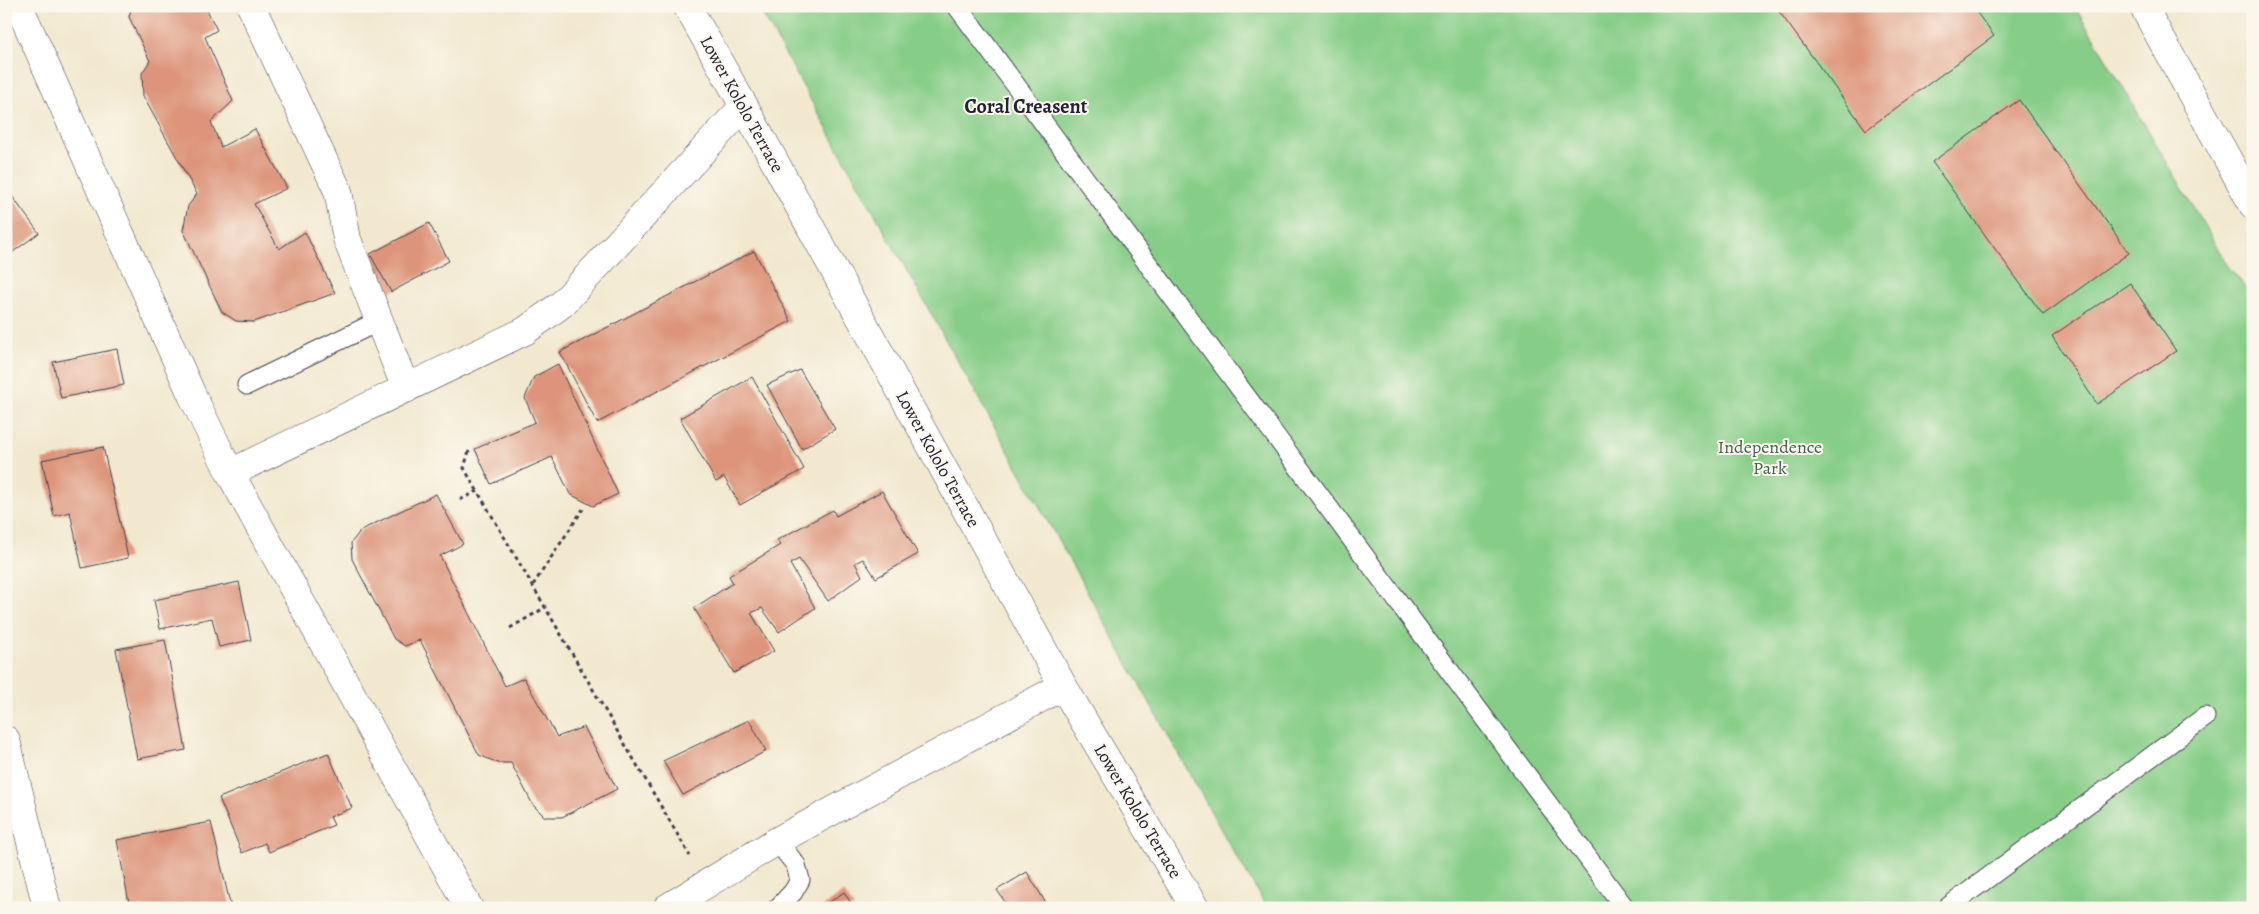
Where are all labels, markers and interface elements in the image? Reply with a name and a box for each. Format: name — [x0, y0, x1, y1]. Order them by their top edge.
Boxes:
street label: Lower Kololo Terrace — [694, 31, 790, 177]
district label: Coral Creasent — [965, 93, 1088, 120]
street label: Lower Kololo Terrace — [890, 386, 986, 532]
park label: Independence Park — [1718, 435, 1822, 480]
street label: Lower Kololo Terrace — [1088, 739, 1188, 883]

